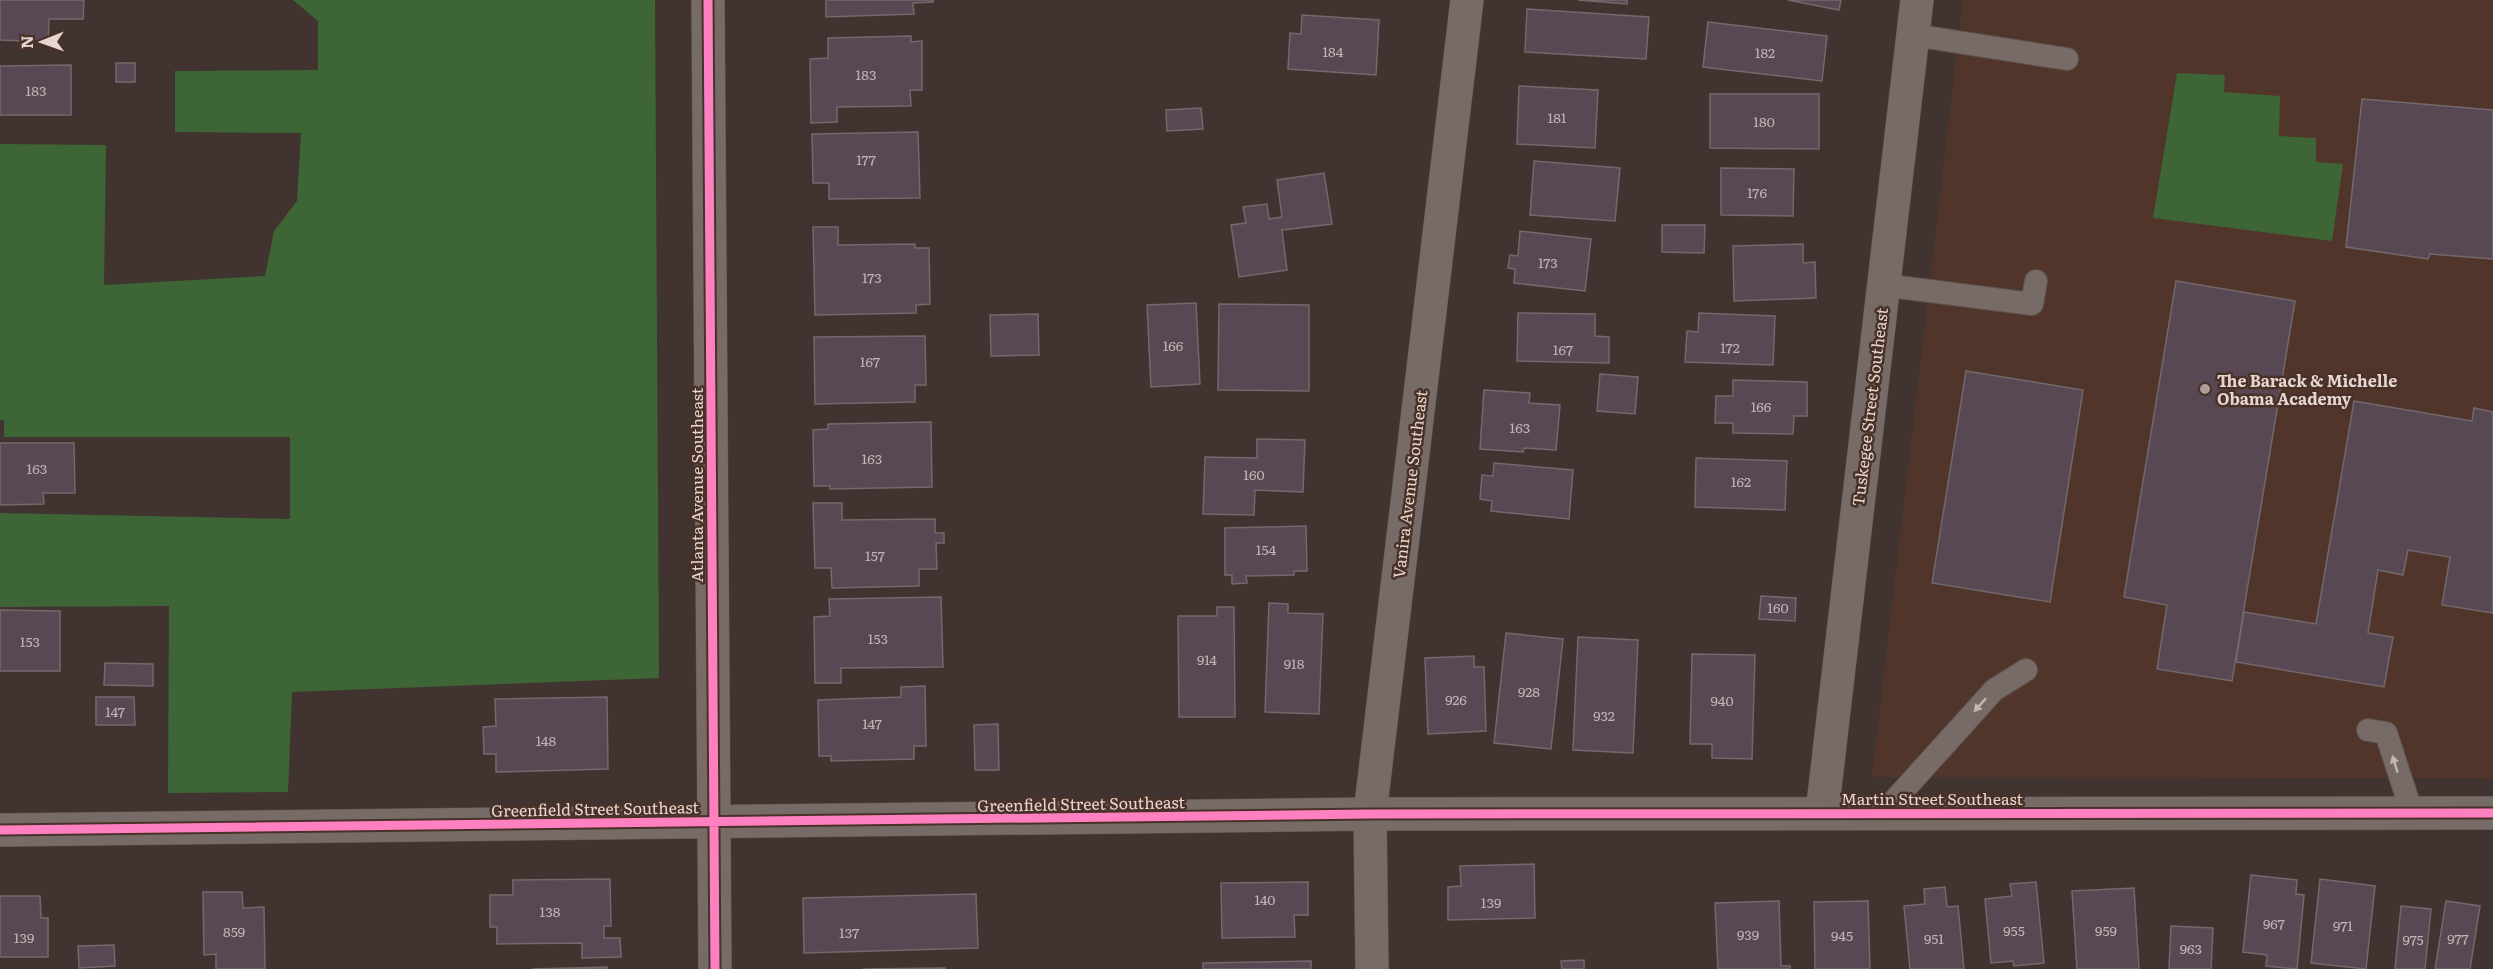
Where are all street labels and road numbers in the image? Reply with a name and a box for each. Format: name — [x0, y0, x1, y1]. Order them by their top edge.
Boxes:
street label: Tuskegee Street Southeast — [1845, 306, 1893, 508]
street label: Atlanta Avenue Southeast — [684, 387, 708, 582]
street label: Vanira Avenue Southeast — [1386, 388, 1433, 580]
street label: Martin Street Southeast — [1841, 786, 2024, 810]
street label: Greenfield Street Southeast — [977, 789, 1186, 817]
street label: Greenfield Street Southeast — [491, 794, 700, 822]

